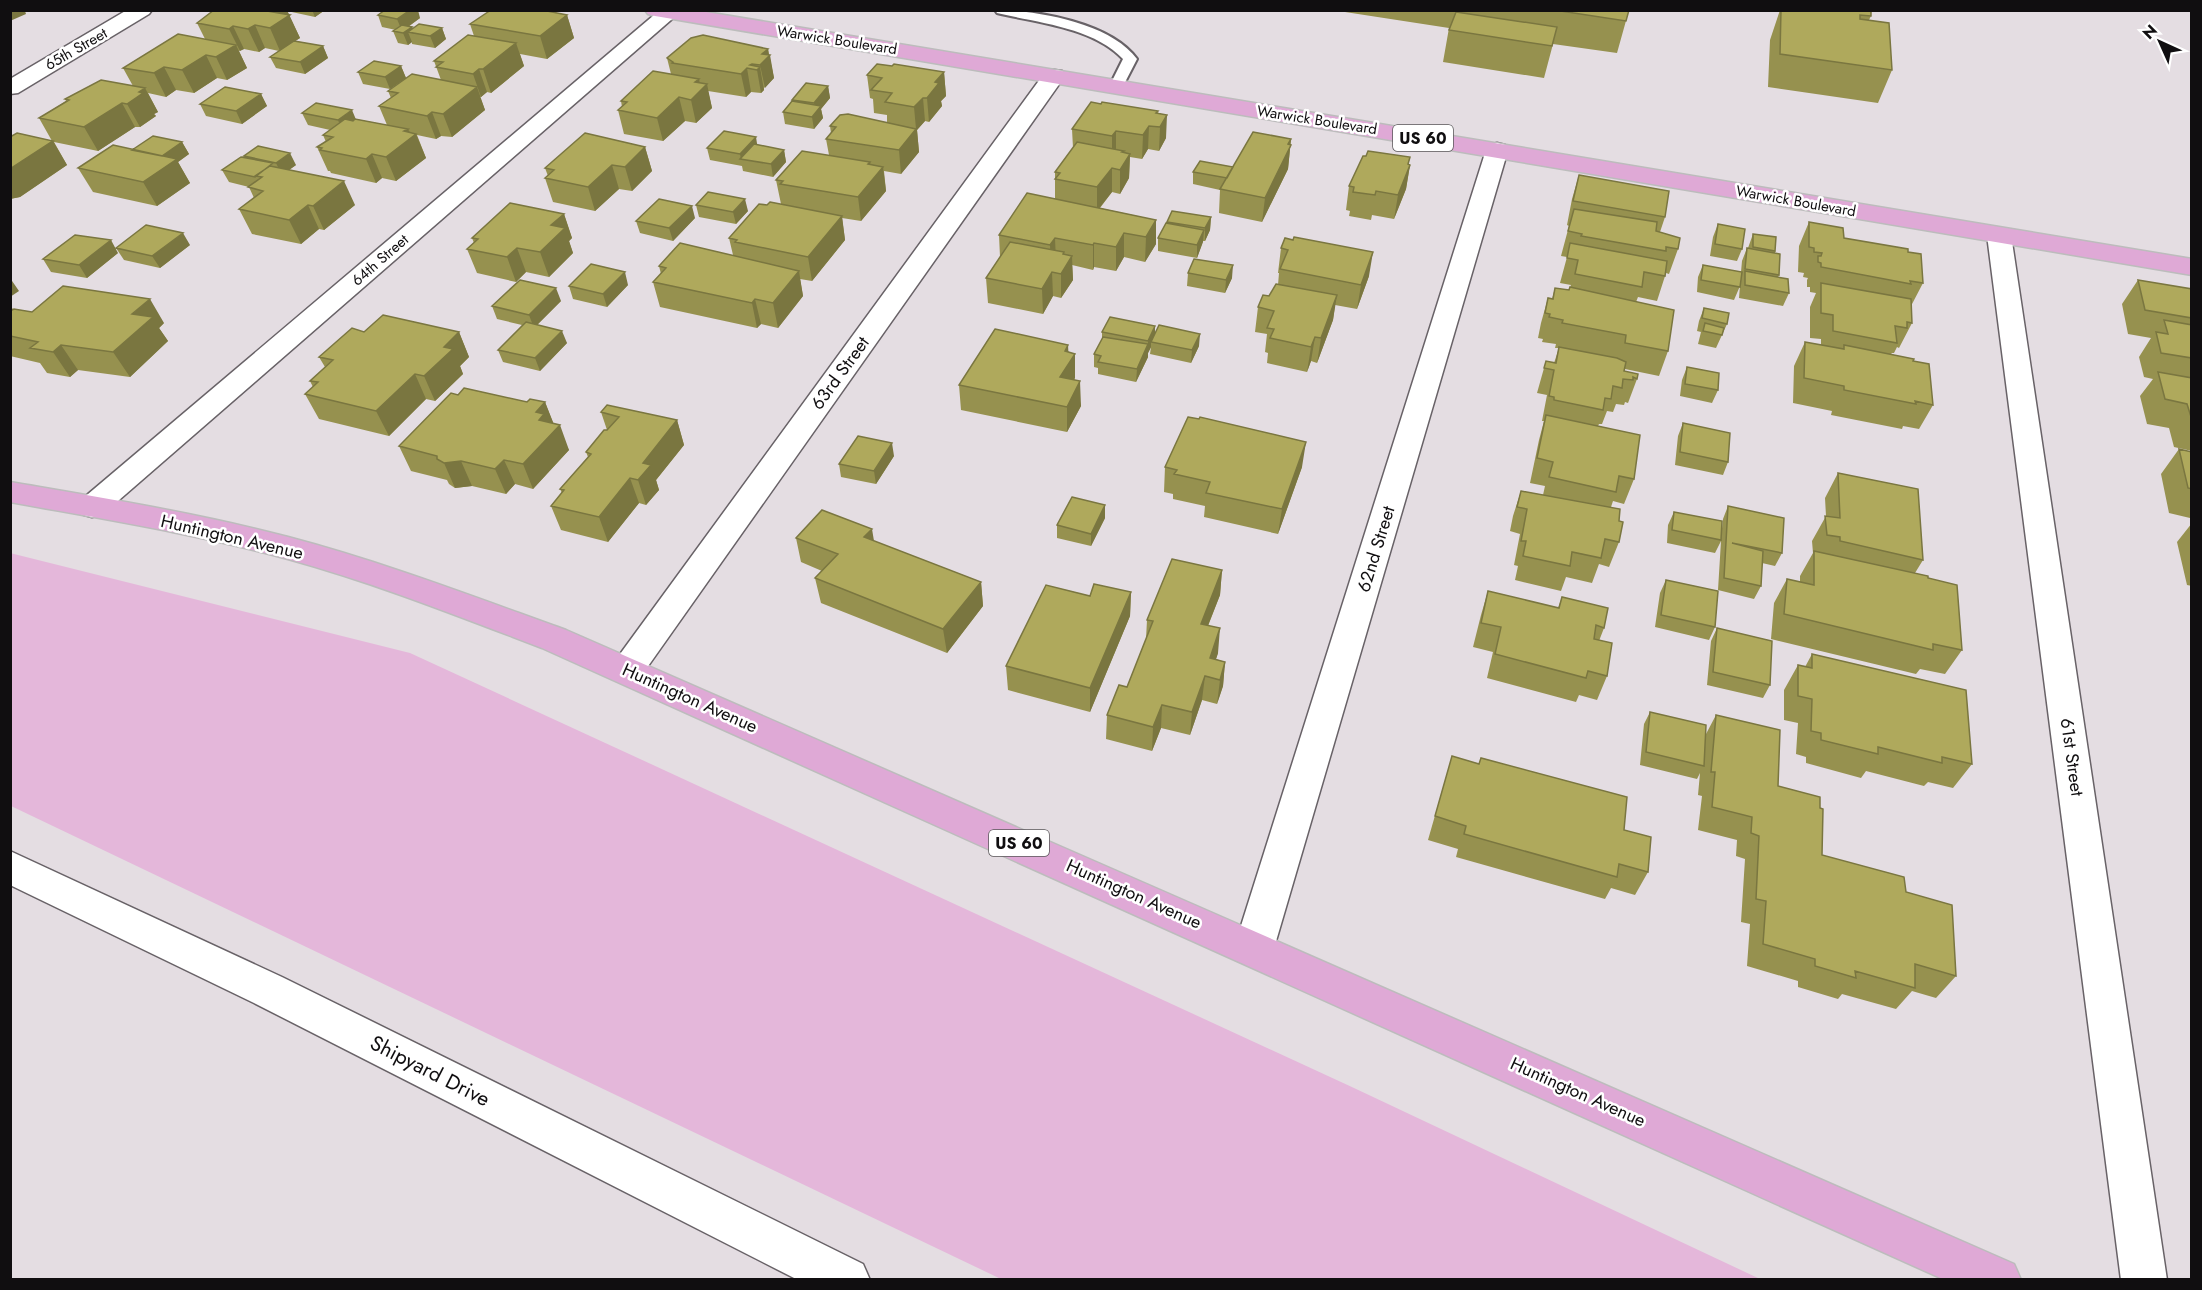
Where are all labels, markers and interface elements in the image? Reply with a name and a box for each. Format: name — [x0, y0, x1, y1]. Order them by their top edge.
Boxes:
north arrow — [2130, 12, 2190, 72]
text: N — [2137, 19, 2162, 44]
street label: Warwick Boulevard — [775, 20, 899, 60]
street label: 65th Street — [41, 22, 112, 76]
street label: Warwick Boulevard — [1255, 100, 1379, 140]
road number: US 60 — [1393, 125, 1453, 151]
street label: Warwick Boulevard — [1734, 180, 1858, 222]
street label: 64th Street — [347, 229, 414, 291]
street label: 63rd Street — [805, 330, 876, 415]
street label: 62nd Street — [1351, 502, 1402, 595]
street label: Huntington Avenue — [158, 508, 306, 566]
street label: Huntington Avenue — [618, 657, 762, 739]
street label: 61st Street — [2054, 716, 2090, 798]
road number: US 60 — [989, 830, 1049, 856]
street label: Huntington Avenue — [1062, 853, 1206, 935]
street label: Shipyard Drive — [365, 1028, 495, 1114]
street label: Huntington Avenue — [1506, 1051, 1650, 1133]

